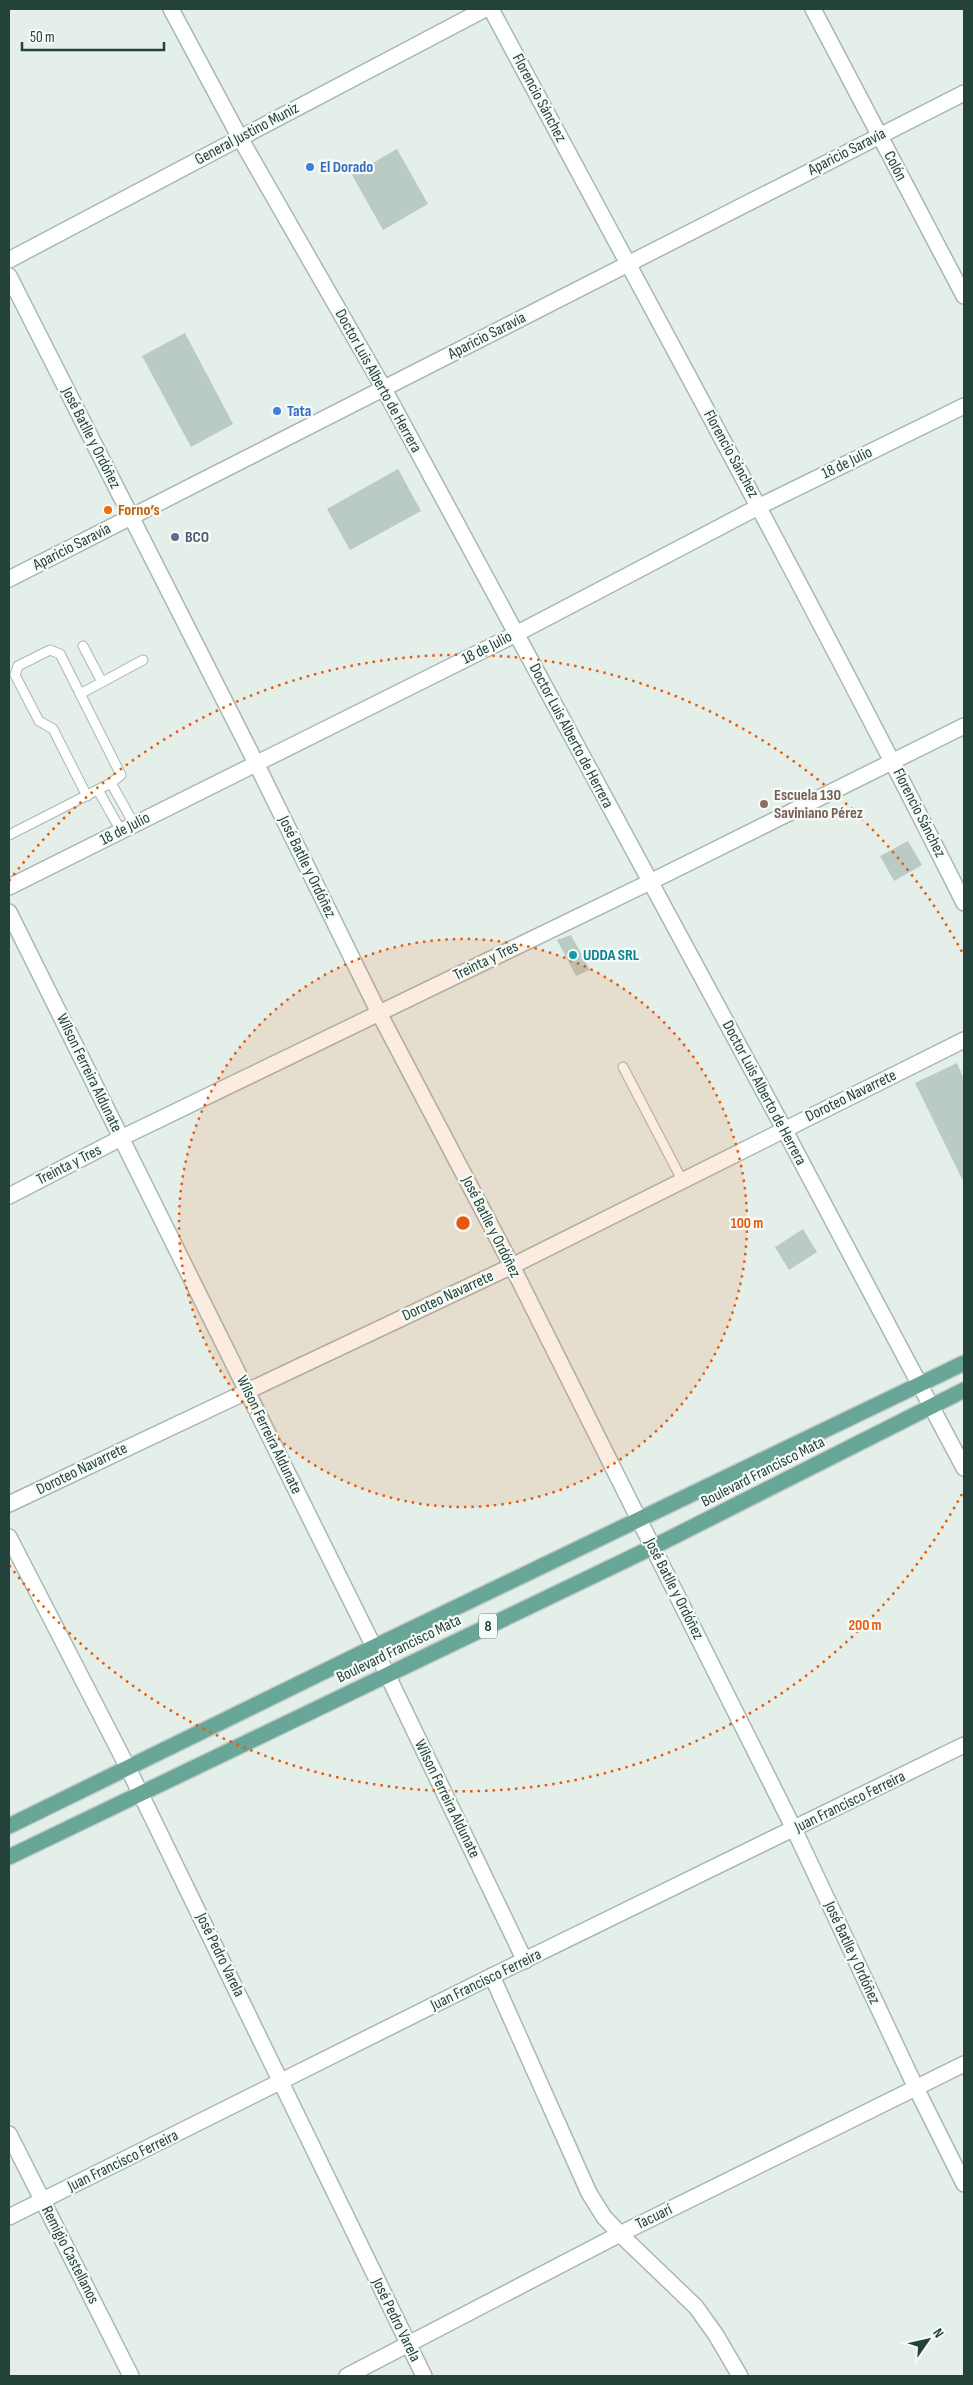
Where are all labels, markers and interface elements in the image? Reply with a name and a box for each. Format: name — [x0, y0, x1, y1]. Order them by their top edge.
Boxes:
scale bar — [22, 20, 165, 52]
text: 50 m — [30, 28, 55, 47]
street label: Florencio Sánchez — [508, 51, 570, 146]
street label: General Justino Muniz — [192, 98, 302, 169]
street label: Aparicio Saravia — [804, 124, 889, 180]
street label: Colón — [879, 148, 911, 184]
place label: El Dorado — [320, 158, 373, 177]
marker: El Dorado — [304, 161, 316, 173]
street label: Doctor Luis Alberto de Herrera — [331, 306, 425, 456]
street label: Aparicio Saravia — [444, 308, 529, 364]
street label: José Batlle y Ordóñez — [57, 383, 125, 492]
place label: Tata — [287, 402, 311, 421]
marker: Tata — [271, 405, 283, 417]
street label: Florencio Sánchez — [699, 407, 763, 501]
street label: 18 de Julio — [819, 443, 875, 483]
place label: Forno’s — [118, 501, 160, 520]
marker: Forno’s — [102, 504, 114, 516]
street label: Aparicio Saravia — [29, 519, 114, 575]
place label: BCO — [185, 528, 209, 547]
marker: BCO — [169, 531, 181, 543]
street label: 18 de Julio — [459, 627, 515, 669]
street label: Doctor Luis Alberto de Herrera — [525, 660, 617, 812]
street label: Florencio Sánchez — [888, 765, 950, 861]
place label: Escuela 130 Saviniano Pérez — [774, 786, 863, 823]
marker: Escuela 130 Saviniano Pérez — [758, 798, 770, 810]
street label: 18 de Julio — [97, 808, 153, 850]
street label: José Batlle y Ordóñez — [274, 812, 340, 921]
street label: Treinta y Tres — [450, 937, 522, 985]
place label: UDDA SRL — [583, 946, 640, 965]
marker: UDDA SRL — [567, 949, 579, 961]
street label: Wilson Ferreira Aldunate — [52, 1011, 126, 1135]
street label: Doctor Luis Alberto de Herrera — [718, 1017, 810, 1169]
street label: Doroteo Navarrete — [802, 1066, 900, 1126]
street label: Treinta y Tres — [33, 1141, 105, 1189]
street label: José Batlle y Ordóñez — [457, 1172, 525, 1281]
centre of rings — [454, 1214, 472, 1232]
text: 100 m — [731, 1214, 763, 1233]
street label: Doroteo Navarrete — [399, 1267, 497, 1325]
street label: Wilson Ferreira Aldunate — [232, 1373, 306, 1497]
street label: Boulevard Francisco Mata — [698, 1433, 828, 1511]
street label: Doroteo Navarrete — [33, 1439, 131, 1499]
street label: José Batlle y Ordóñez — [640, 1534, 708, 1643]
street label: Boulevard Francisco Mata — [334, 1611, 464, 1687]
road number: 8 — [479, 1614, 497, 1638]
text: 200 m — [848, 1616, 882, 1635]
street label: Wilson Ferreira Aldunate — [410, 1737, 484, 1861]
street label: Juan Francisco Ferreira — [791, 1767, 908, 1837]
street label: José Batlle y Ordóñez — [819, 1898, 884, 2008]
street label: José Pedro Varela — [191, 1909, 248, 2000]
street label: Juan Francisco Ferreira — [427, 1945, 544, 2015]
street label: Juan Francisco Ferreira — [64, 2126, 181, 2196]
street label: Tacuarí — [633, 2200, 675, 2234]
street label: Remigio Castellanos — [37, 2203, 103, 2307]
street label: José Pedro Varela — [367, 2274, 424, 2365]
north arrow — [903, 2315, 953, 2365]
text: N — [929, 2325, 948, 2341]

